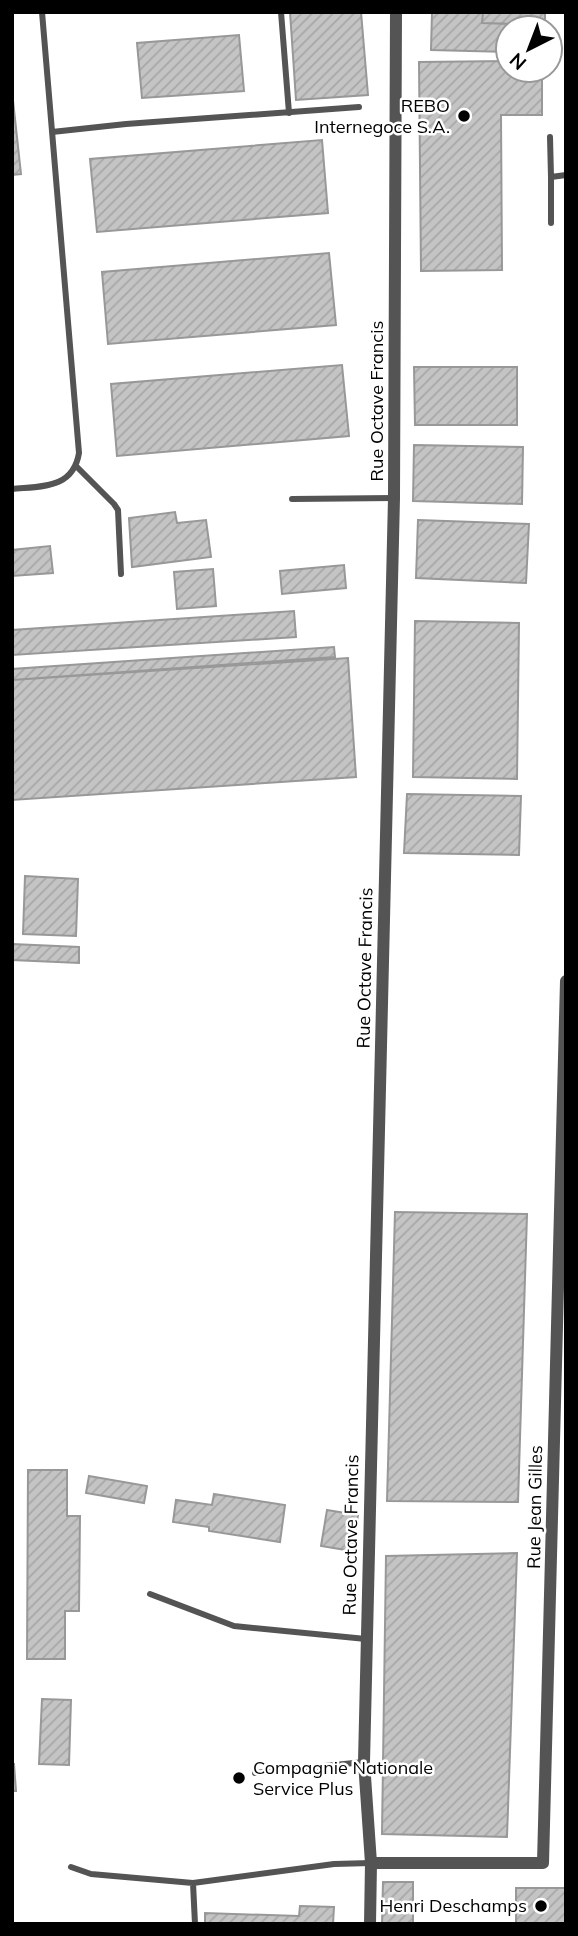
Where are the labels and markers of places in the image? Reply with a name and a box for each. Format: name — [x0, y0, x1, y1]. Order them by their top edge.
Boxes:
place label: REBO Internegoce S.A. — [314, 94, 450, 138]
marker: REBO Internegoce S.A. — [456, 108, 472, 124]
place label: Compagnie Nationale Service Plus — [253, 1756, 433, 1800]
marker: Compagnie Nationale Service Plus — [231, 1770, 247, 1786]
place label: Henri Deschamps — [379, 1894, 527, 1917]
marker: Henri Deschamps — [533, 1898, 549, 1914]

